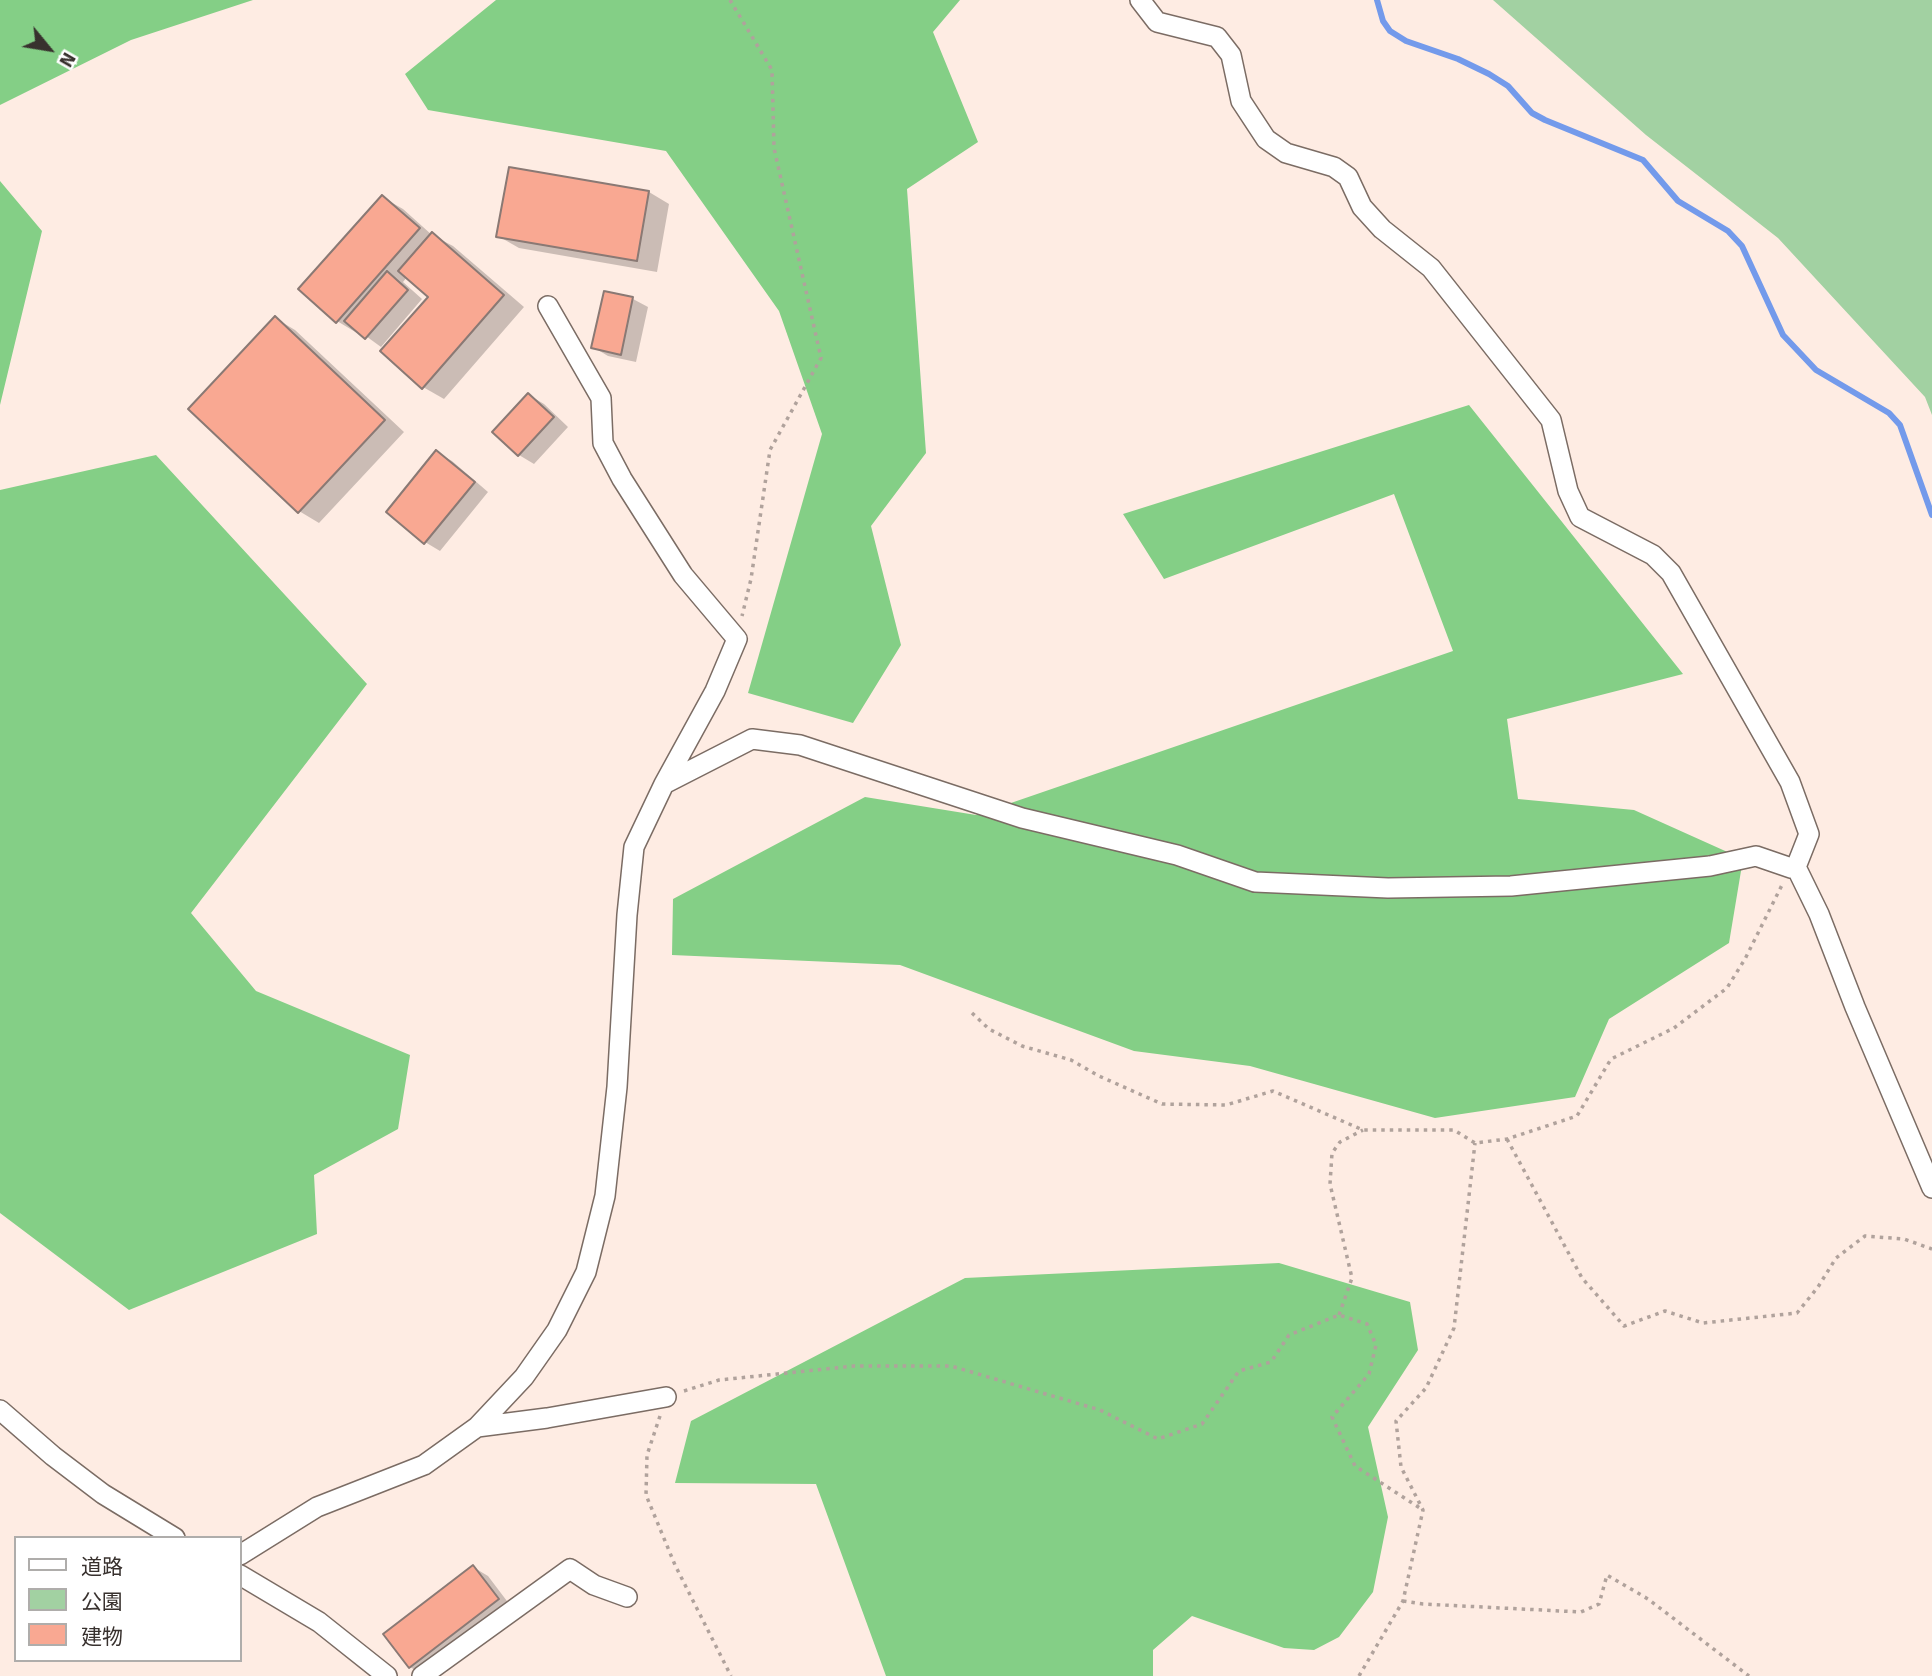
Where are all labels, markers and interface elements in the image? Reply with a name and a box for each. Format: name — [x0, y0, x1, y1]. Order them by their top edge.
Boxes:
north arrow — [14, 14, 84, 84]
text: N — [53, 48, 81, 71]
legend — [14, 1536, 242, 1662]
text: 道路 — [81, 1554, 123, 1580]
text: 公園 — [81, 1589, 123, 1615]
text: 建物 — [81, 1624, 123, 1650]

